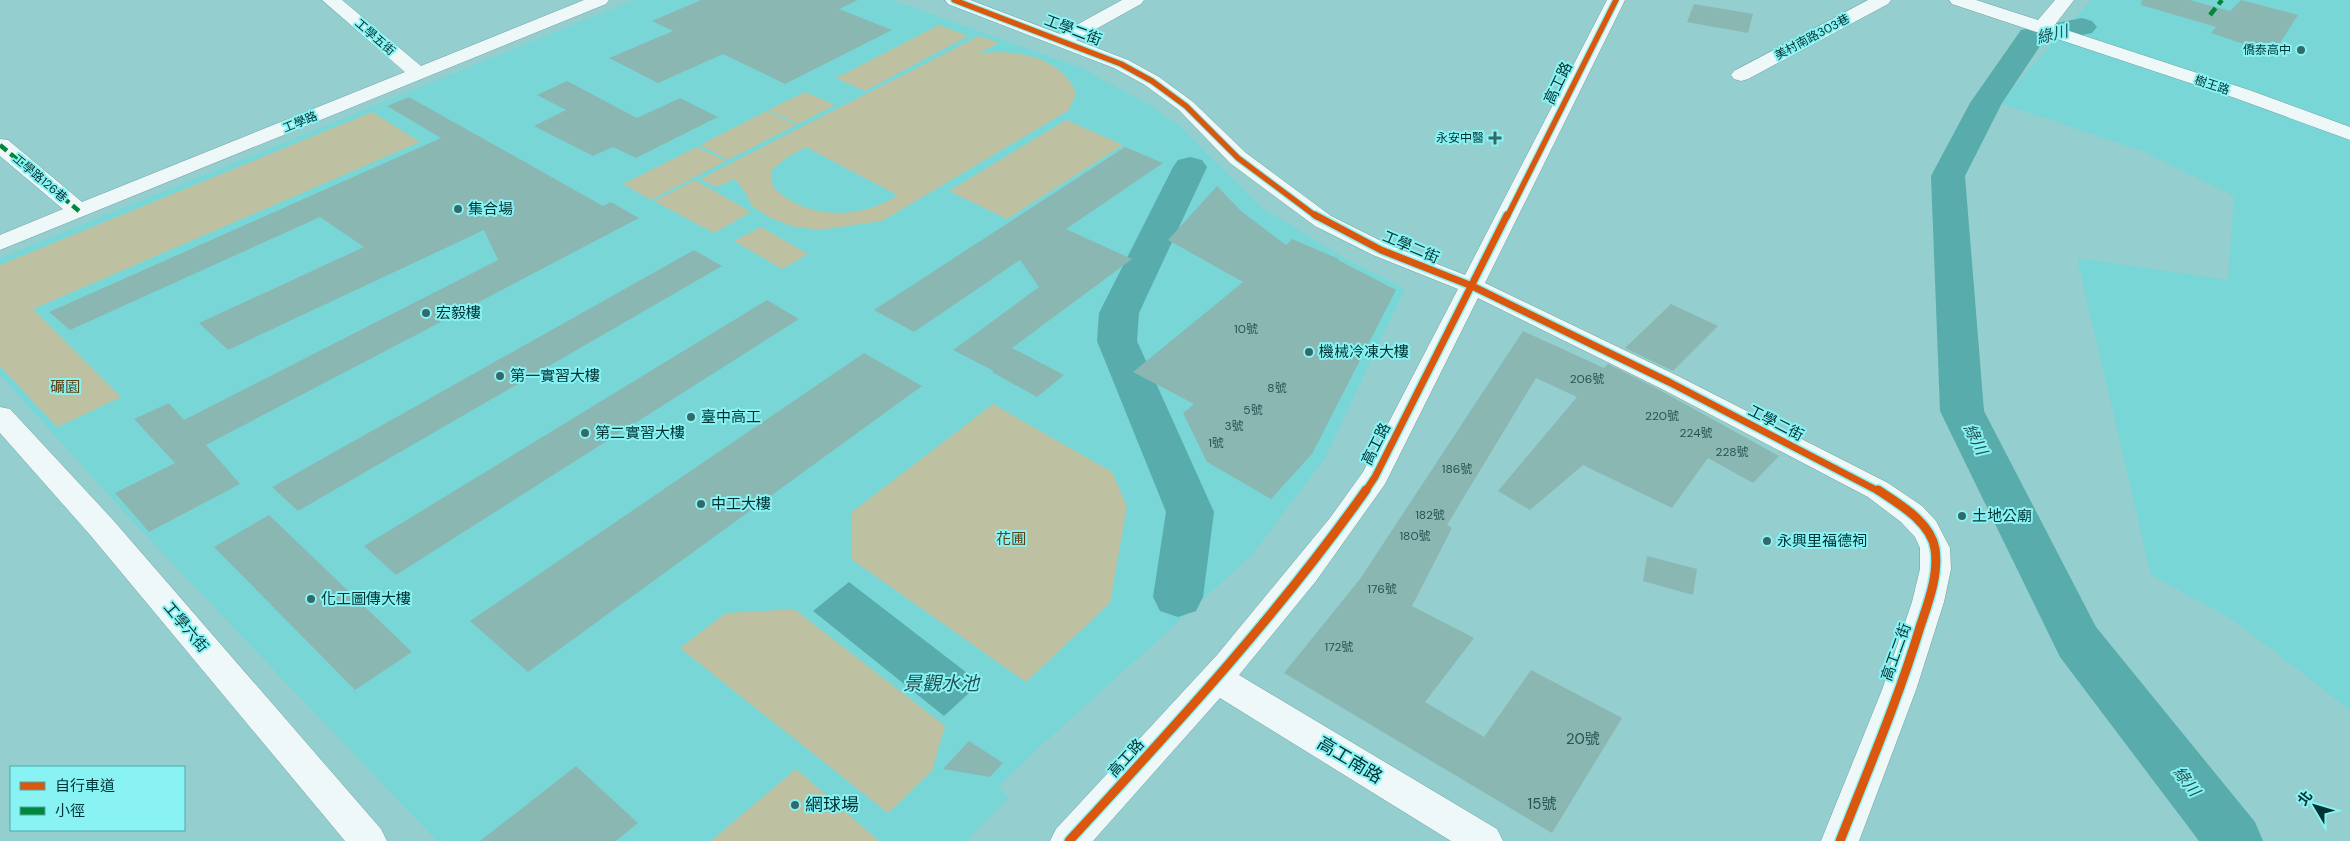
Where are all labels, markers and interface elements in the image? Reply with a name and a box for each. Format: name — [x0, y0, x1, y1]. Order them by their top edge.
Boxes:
street label: 工學二街 — [1041, 10, 1105, 50]
street label: 美村南路303巷 — [1772, 11, 1852, 63]
street label: 工學五街 — [352, 15, 398, 59]
water label: 綠川 — [2034, 20, 2072, 49]
place label: 僑泰高中 — [2243, 42, 2291, 58]
marker: 僑泰高中 — [2295, 44, 2307, 56]
street label: 高工路 — [1539, 58, 1577, 108]
street label: 樹王路 — [2192, 72, 2232, 98]
street label: 工學路 — [280, 108, 320, 136]
place label: 永安中醫 — [1436, 130, 1484, 146]
marker: 永安中醫 — [1488, 131, 1502, 145]
street label: 工學路126巷 — [10, 151, 70, 205]
place label: 集合場 — [468, 199, 513, 219]
marker: 集合場 — [452, 203, 464, 215]
street label: 工學二街 — [1379, 226, 1443, 268]
place label: 宏毅樓 — [436, 303, 481, 323]
marker: 宏毅樓 — [420, 307, 432, 319]
house number: 10號 — [1234, 321, 1258, 337]
place label: 機械冷凍大樓 — [1319, 342, 1409, 362]
marker: 機械冷凍大樓 — [1303, 346, 1315, 358]
place label: 第一實習大樓 — [510, 366, 600, 386]
marker: 第一實習大樓 — [494, 370, 506, 382]
house number: 206號 — [1570, 371, 1604, 387]
park label: 礪園 — [50, 377, 80, 397]
house number: 8號 — [1267, 380, 1287, 396]
street label: 工學二街 — [1745, 400, 1807, 446]
house number: 5號 — [1243, 402, 1263, 418]
place label: 臺中高工 — [701, 407, 761, 427]
house number: 220號 — [1645, 408, 1679, 424]
marker: 臺中高工 — [685, 411, 697, 423]
house number: 3號 — [1224, 418, 1244, 434]
street label: 高工路 — [1357, 419, 1395, 469]
water label: 綠川 — [1959, 420, 1993, 460]
place label: 第二實習大樓 — [595, 423, 685, 443]
house number: 224號 — [1680, 425, 1712, 441]
marker: 第二實習大樓 — [579, 427, 591, 439]
house number: 1號 — [1208, 435, 1224, 451]
house number: 228號 — [1716, 444, 1748, 460]
house number: 186號 — [1442, 461, 1472, 477]
place label: 中工大樓 — [711, 494, 771, 514]
marker: 中工大樓 — [695, 498, 707, 510]
place label: 土地公廟 — [1972, 506, 2032, 526]
house number: 182號 — [1415, 507, 1445, 523]
marker: 土地公廟 — [1956, 510, 1968, 522]
house number: 180號 — [1399, 528, 1431, 544]
park label: 花圃 — [996, 529, 1026, 549]
place label: 永興里福德祠 — [1777, 531, 1867, 551]
marker: 永興里福德祠 — [1761, 535, 1773, 547]
house number: 176號 — [1367, 581, 1397, 597]
place label: 化工圖傳大樓 — [321, 589, 411, 609]
marker: 化工圖傳大樓 — [305, 593, 317, 605]
street label: 工學六街 — [159, 598, 213, 656]
street label: 高工二街 — [1876, 620, 1916, 684]
house number: 172號 — [1325, 639, 1353, 655]
water label: 景觀水池 — [903, 671, 981, 696]
house number: 20號 — [1566, 729, 1600, 749]
street label: 高工南路 — [1313, 731, 1387, 789]
street label: 高工路 — [1104, 735, 1148, 781]
water label: 綠川 — [2168, 762, 2206, 802]
legend — [10, 766, 185, 831]
text: 自行車道 — [55, 776, 115, 796]
north arrow — [2290, 781, 2340, 831]
text: 北 — [2293, 787, 2316, 809]
place label: 網球場 — [805, 793, 859, 817]
house number: 15號 — [1528, 794, 1556, 814]
marker: 網球場 — [789, 799, 801, 811]
text: 小徑 — [55, 801, 85, 821]

